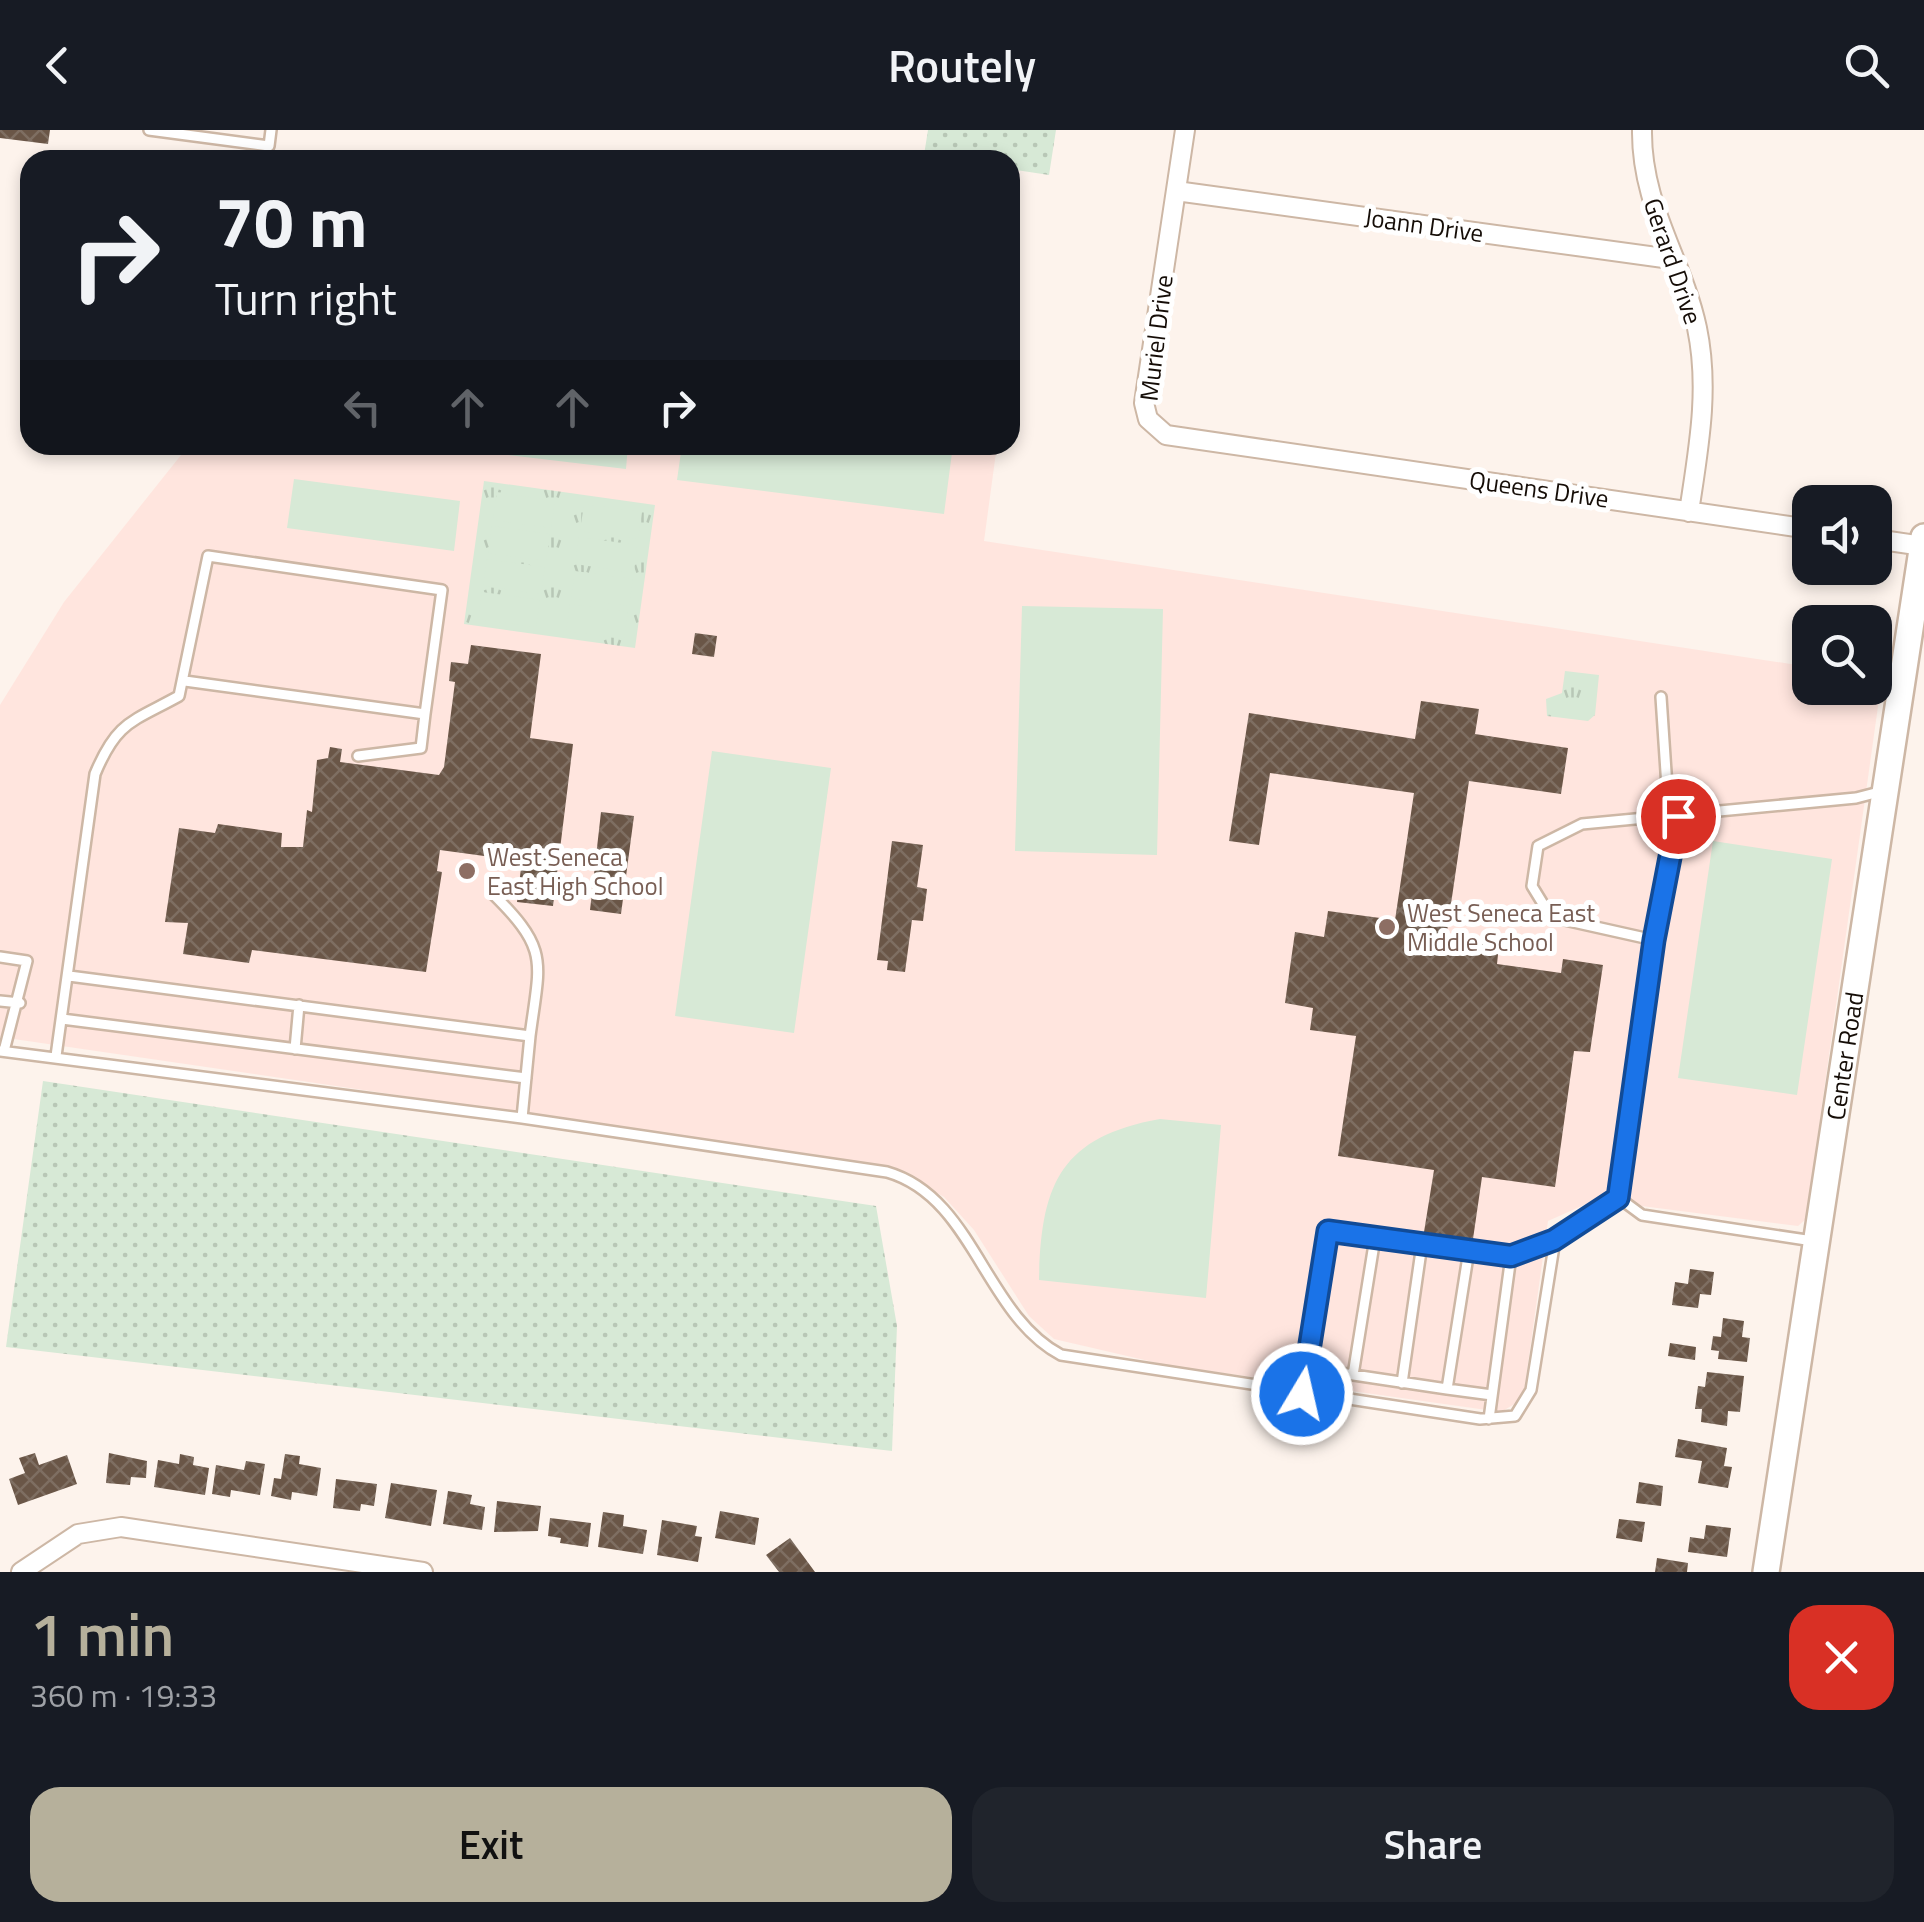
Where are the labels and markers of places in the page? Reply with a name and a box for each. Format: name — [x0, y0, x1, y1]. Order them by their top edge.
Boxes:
pin — [1636, 774, 1721, 859]
place label: West Seneca East High School — [487, 838, 663, 905]
marker: West Seneca East High School — [456, 860, 478, 882]
place label: West Seneca East Middle School — [1407, 894, 1595, 961]
marker: West Seneca East Middle School — [1376, 916, 1398, 938]

